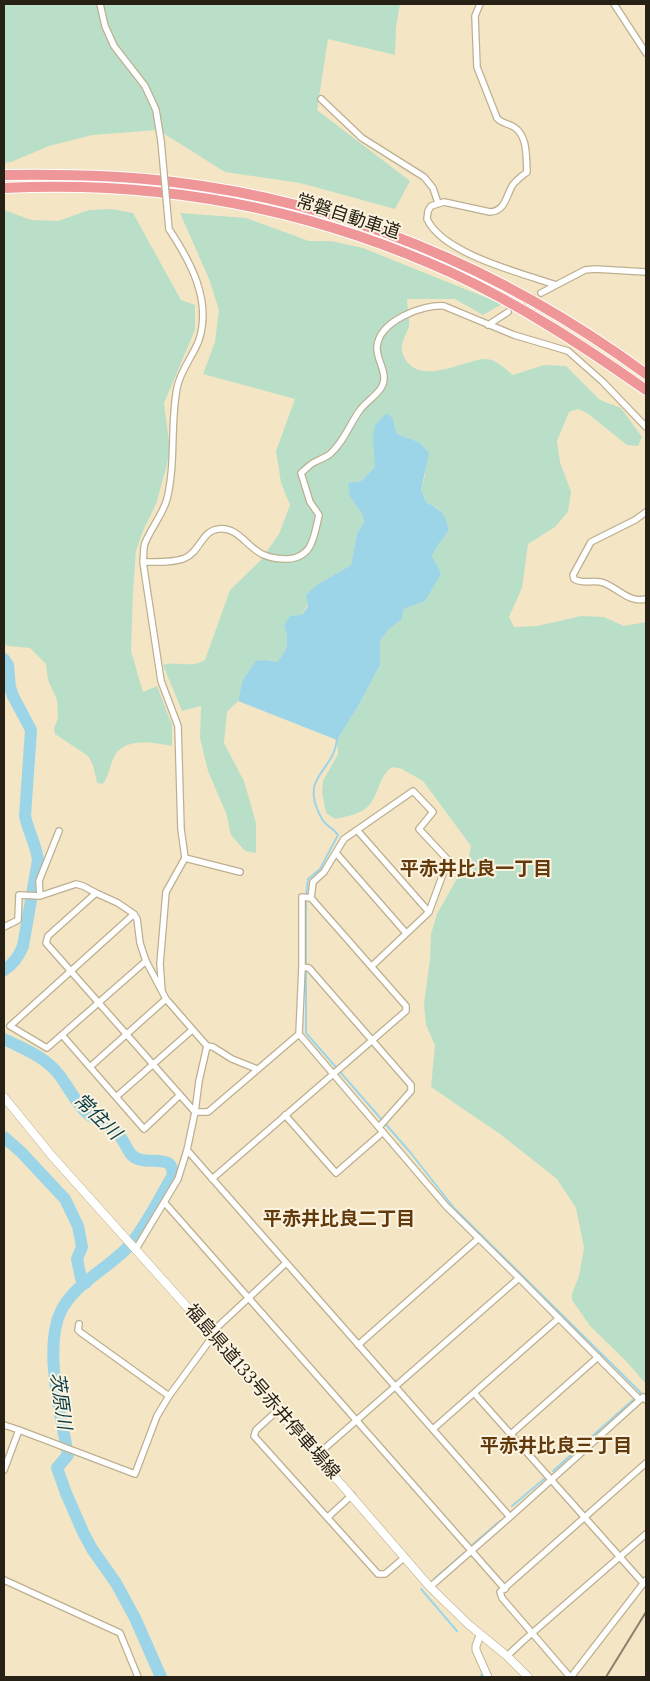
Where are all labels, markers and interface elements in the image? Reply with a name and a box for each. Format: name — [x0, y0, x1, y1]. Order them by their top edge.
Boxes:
street label: 常磐自動車道 — [293, 190, 403, 244]
district label: 平赤井比良一丁目 — [400, 859, 552, 881]
water label: 常住川 — [69, 1089, 125, 1145]
district label: 平赤井比良二丁目 — [263, 1209, 415, 1231]
street label: 福島県道133号赤井停車場線 — [180, 1300, 344, 1484]
water label: 茨原川 — [45, 1371, 75, 1431]
district label: 平赤井比良三丁目 — [480, 1436, 632, 1458]

